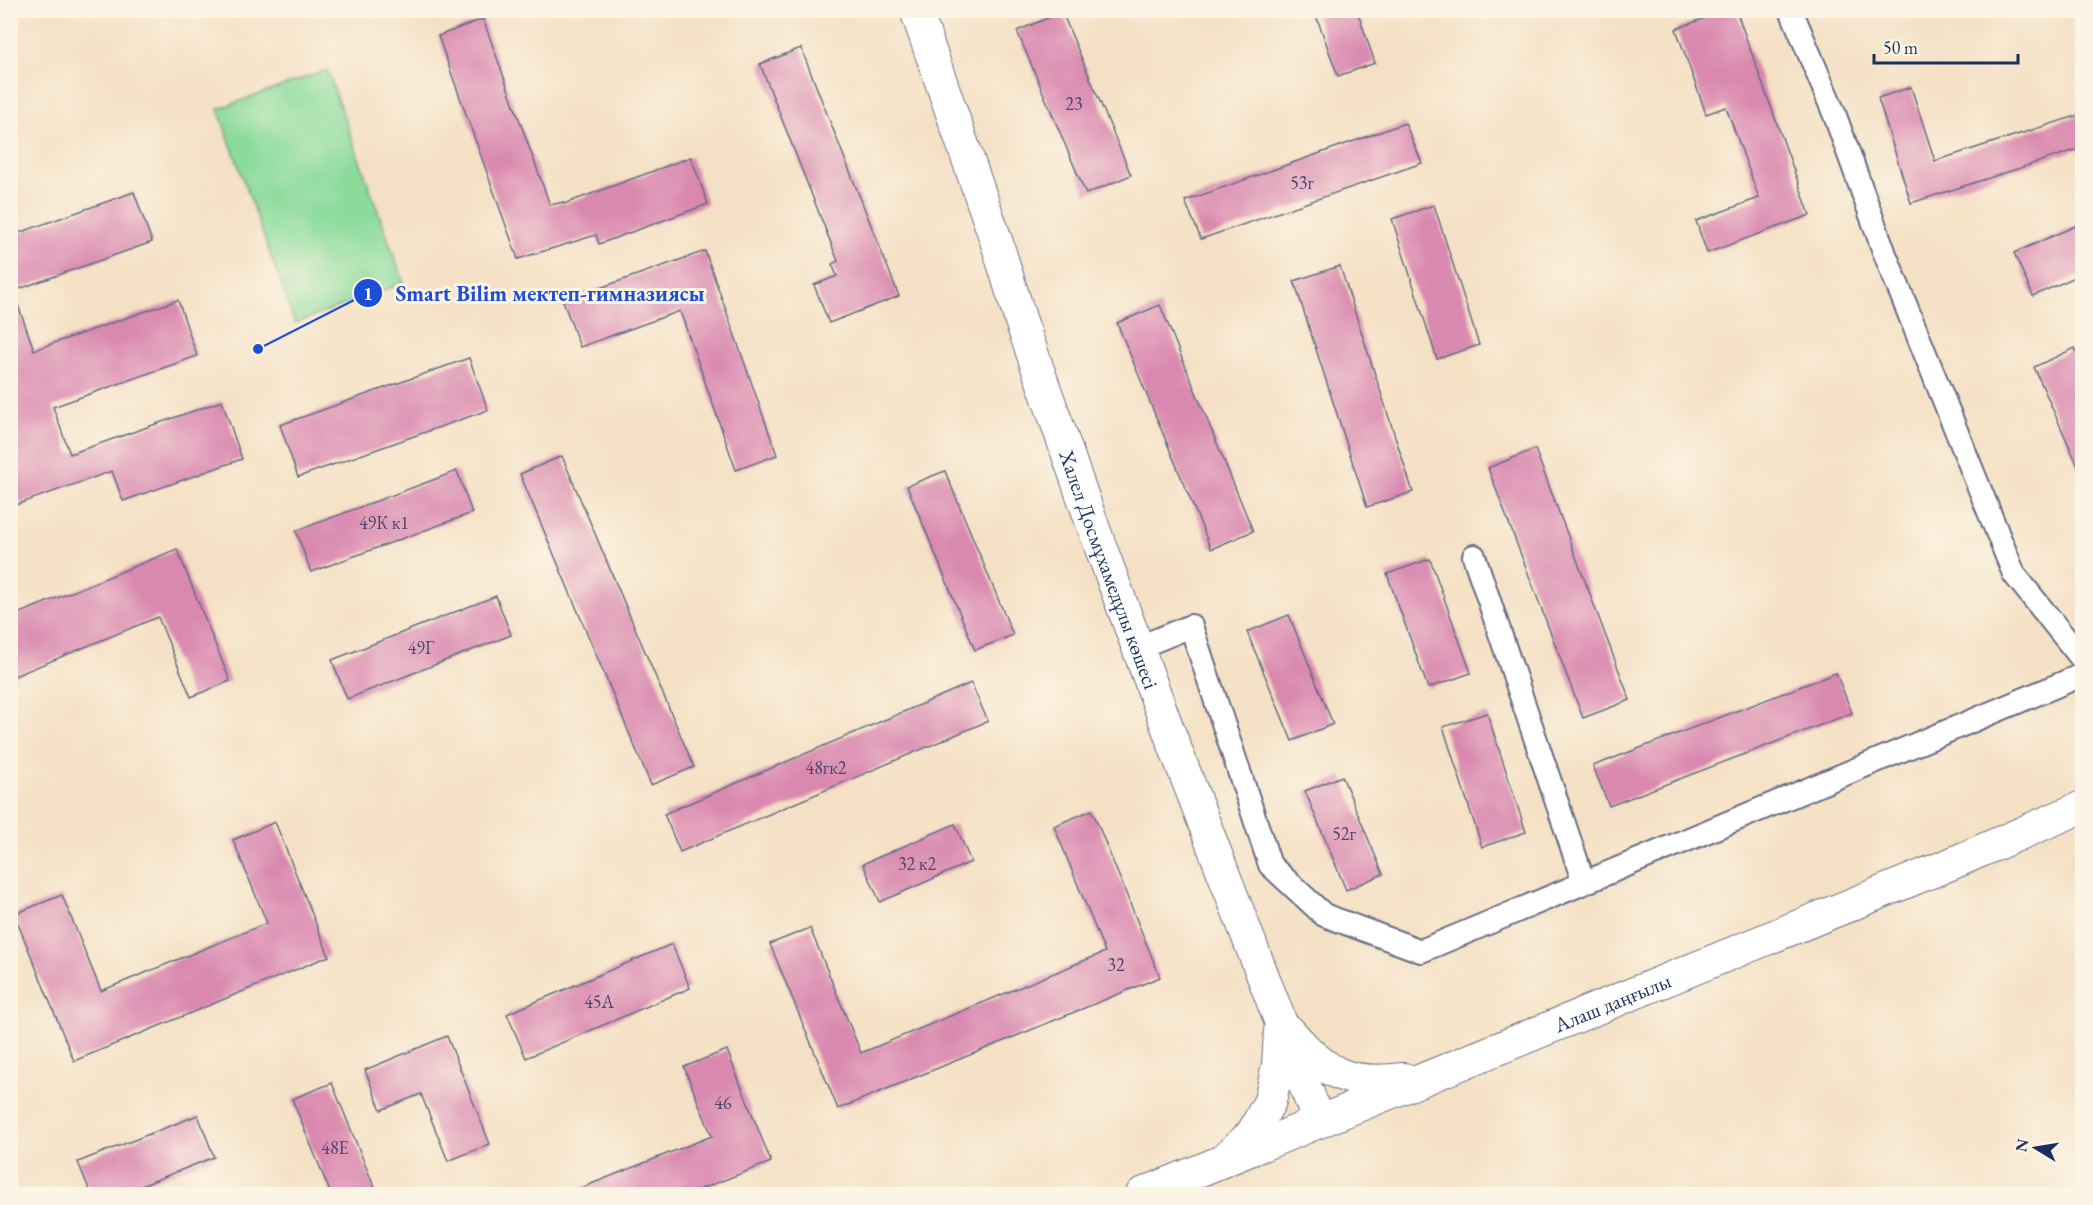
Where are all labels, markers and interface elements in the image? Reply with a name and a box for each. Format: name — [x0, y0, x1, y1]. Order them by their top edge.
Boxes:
scale bar — [1874, 27, 2018, 65]
text: 50 m — [1883, 36, 1918, 59]
house number: 23 — [1065, 92, 1083, 115]
house number: 53г — [1290, 171, 1314, 194]
callout: Smart Bilim мектеп-гимназиясы — [353, 273, 716, 313]
text: Smart Bilim мектеп-гимназиясы — [396, 279, 705, 308]
text: 1 — [363, 282, 373, 305]
street label: Халел Досмұхамедұлы көшесі — [1054, 445, 1165, 692]
house number: 49К к1 — [359, 511, 409, 534]
house number: 49Г — [408, 636, 435, 659]
house number: 48гк2 — [806, 756, 847, 779]
house number: 52г — [1332, 822, 1356, 845]
house number: 32 к2 — [898, 852, 936, 875]
house number: 32 — [1107, 953, 1125, 976]
street label: Алаш даңғылы — [1549, 966, 1675, 1038]
house number: 45А — [584, 990, 614, 1013]
house number: 46 — [714, 1091, 732, 1114]
north arrow — [2006, 1118, 2066, 1178]
house number: 48Е — [321, 1136, 349, 1159]
text: N — [2010, 1137, 2033, 1154]

